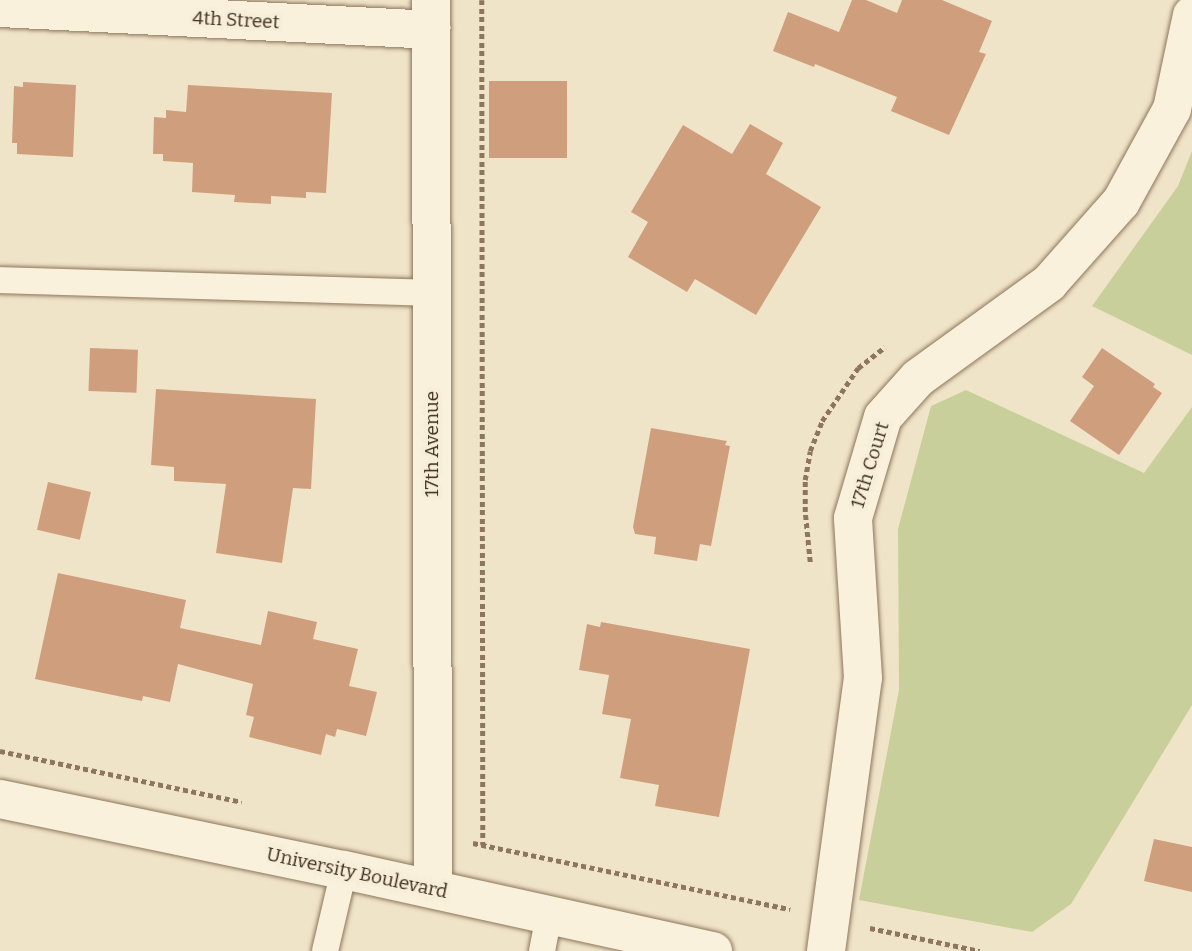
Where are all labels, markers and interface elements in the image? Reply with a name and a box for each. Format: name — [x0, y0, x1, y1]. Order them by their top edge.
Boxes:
street label: 4th Street — [192, 6, 280, 34]
street label: 17th Avenue — [421, 391, 443, 497]
street label: 17th Court — [846, 419, 894, 511]
street label: University Boulevard — [264, 843, 450, 903]

